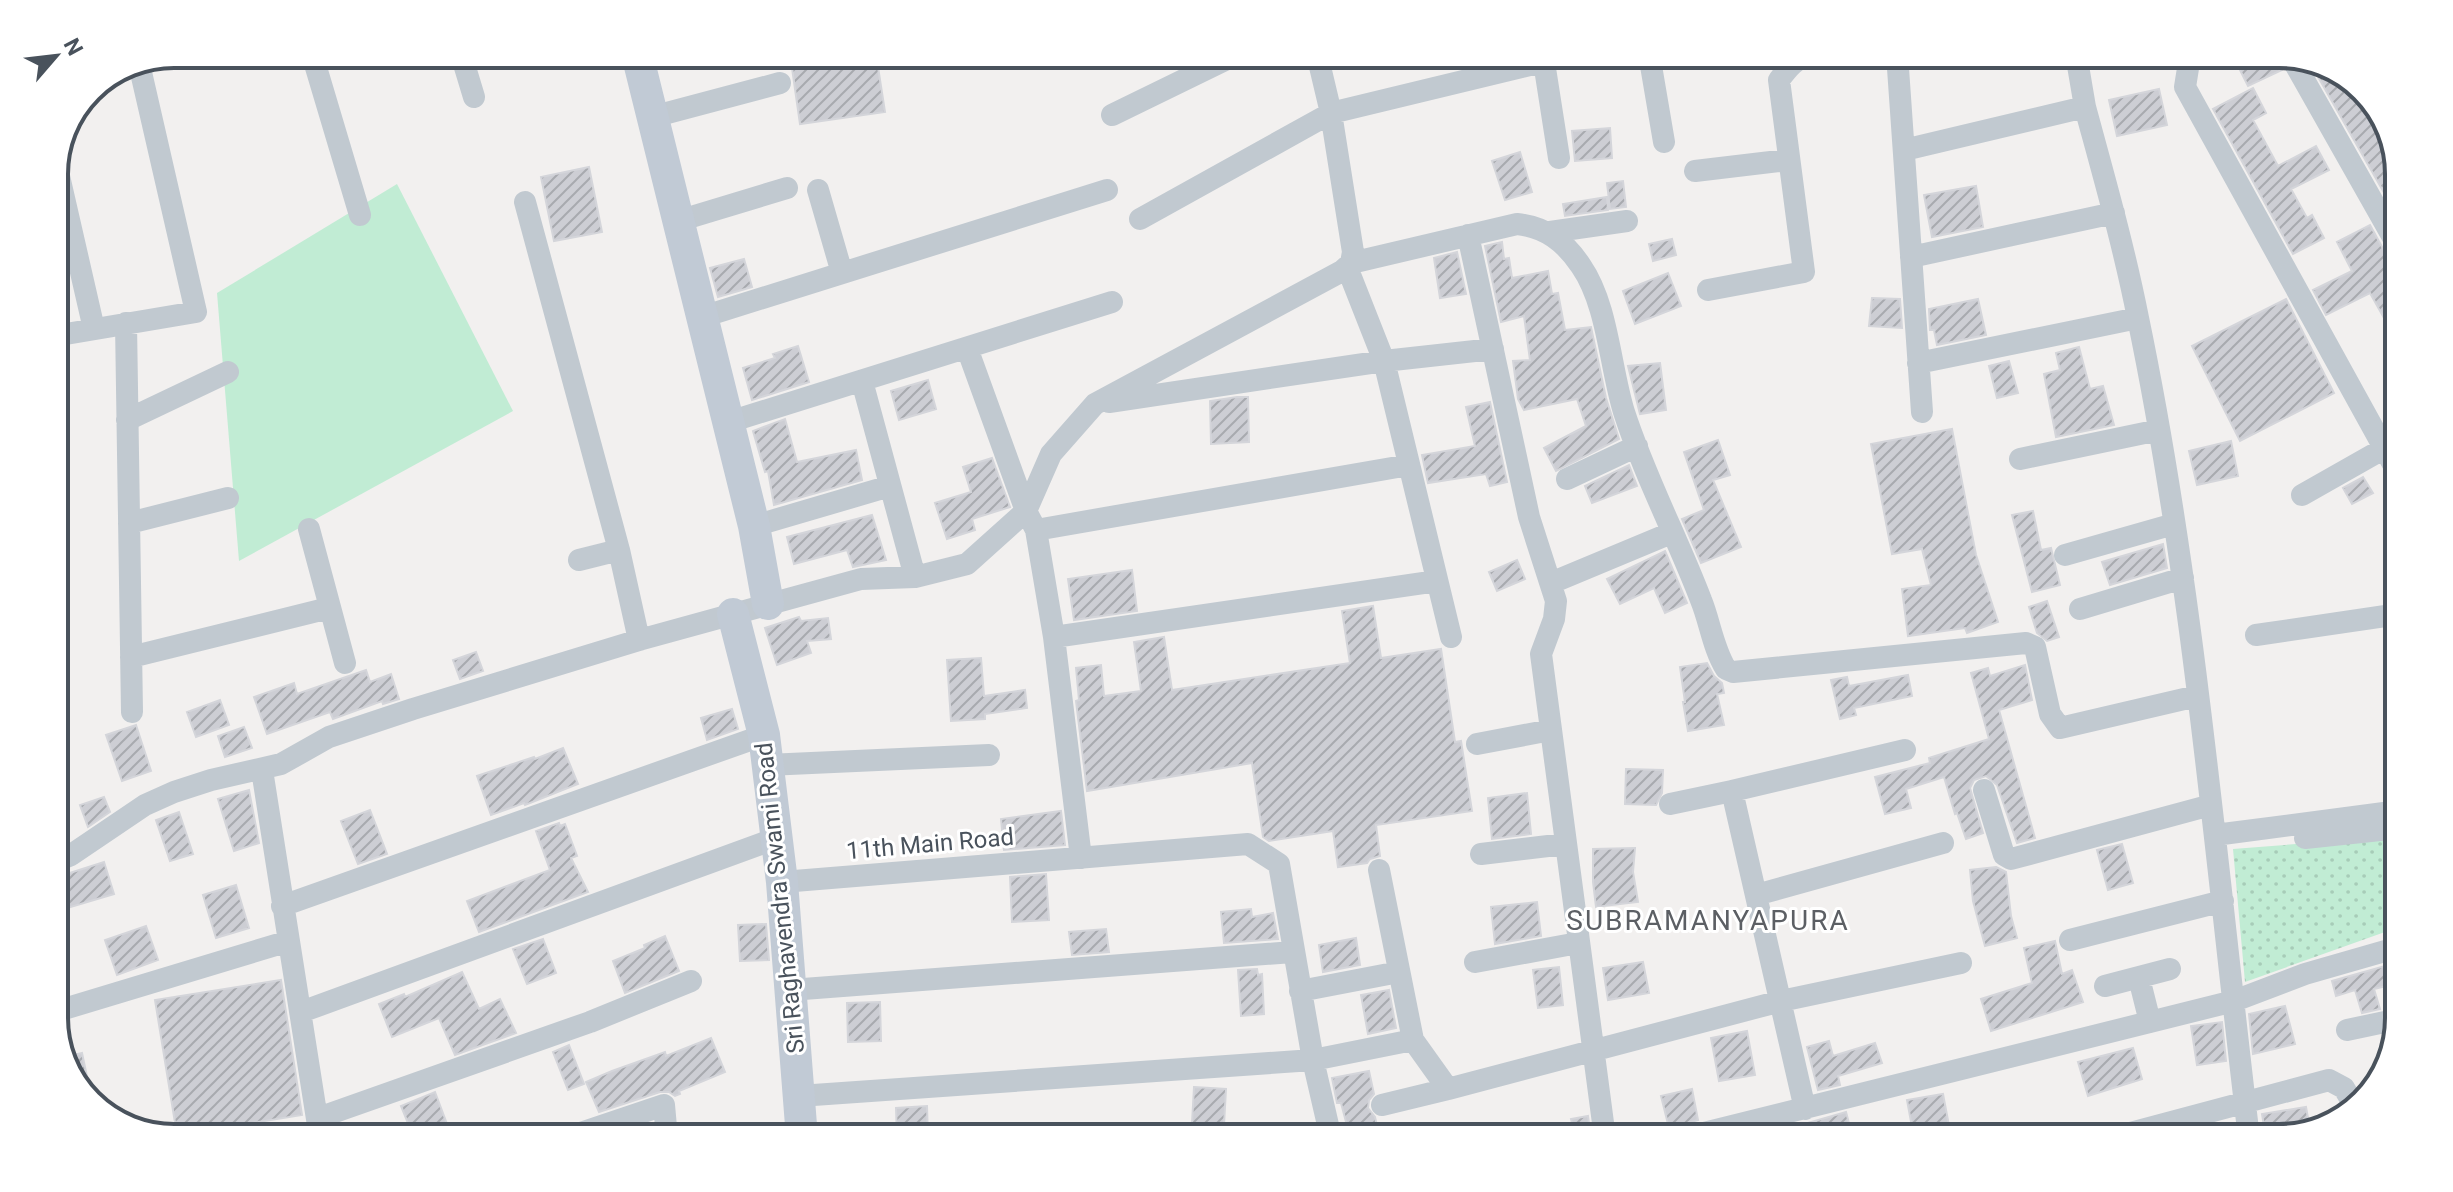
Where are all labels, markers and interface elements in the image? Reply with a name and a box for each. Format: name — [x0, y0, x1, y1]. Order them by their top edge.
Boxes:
north arrow — [16, 16, 96, 96]
text: N — [59, 34, 88, 60]
street label: Sri Raghavendra Swami Road — [750, 741, 810, 1055]
street label: 11th Main Road — [845, 823, 1015, 865]
district label: SUBRAMANYAPURA — [1566, 904, 1850, 937]

